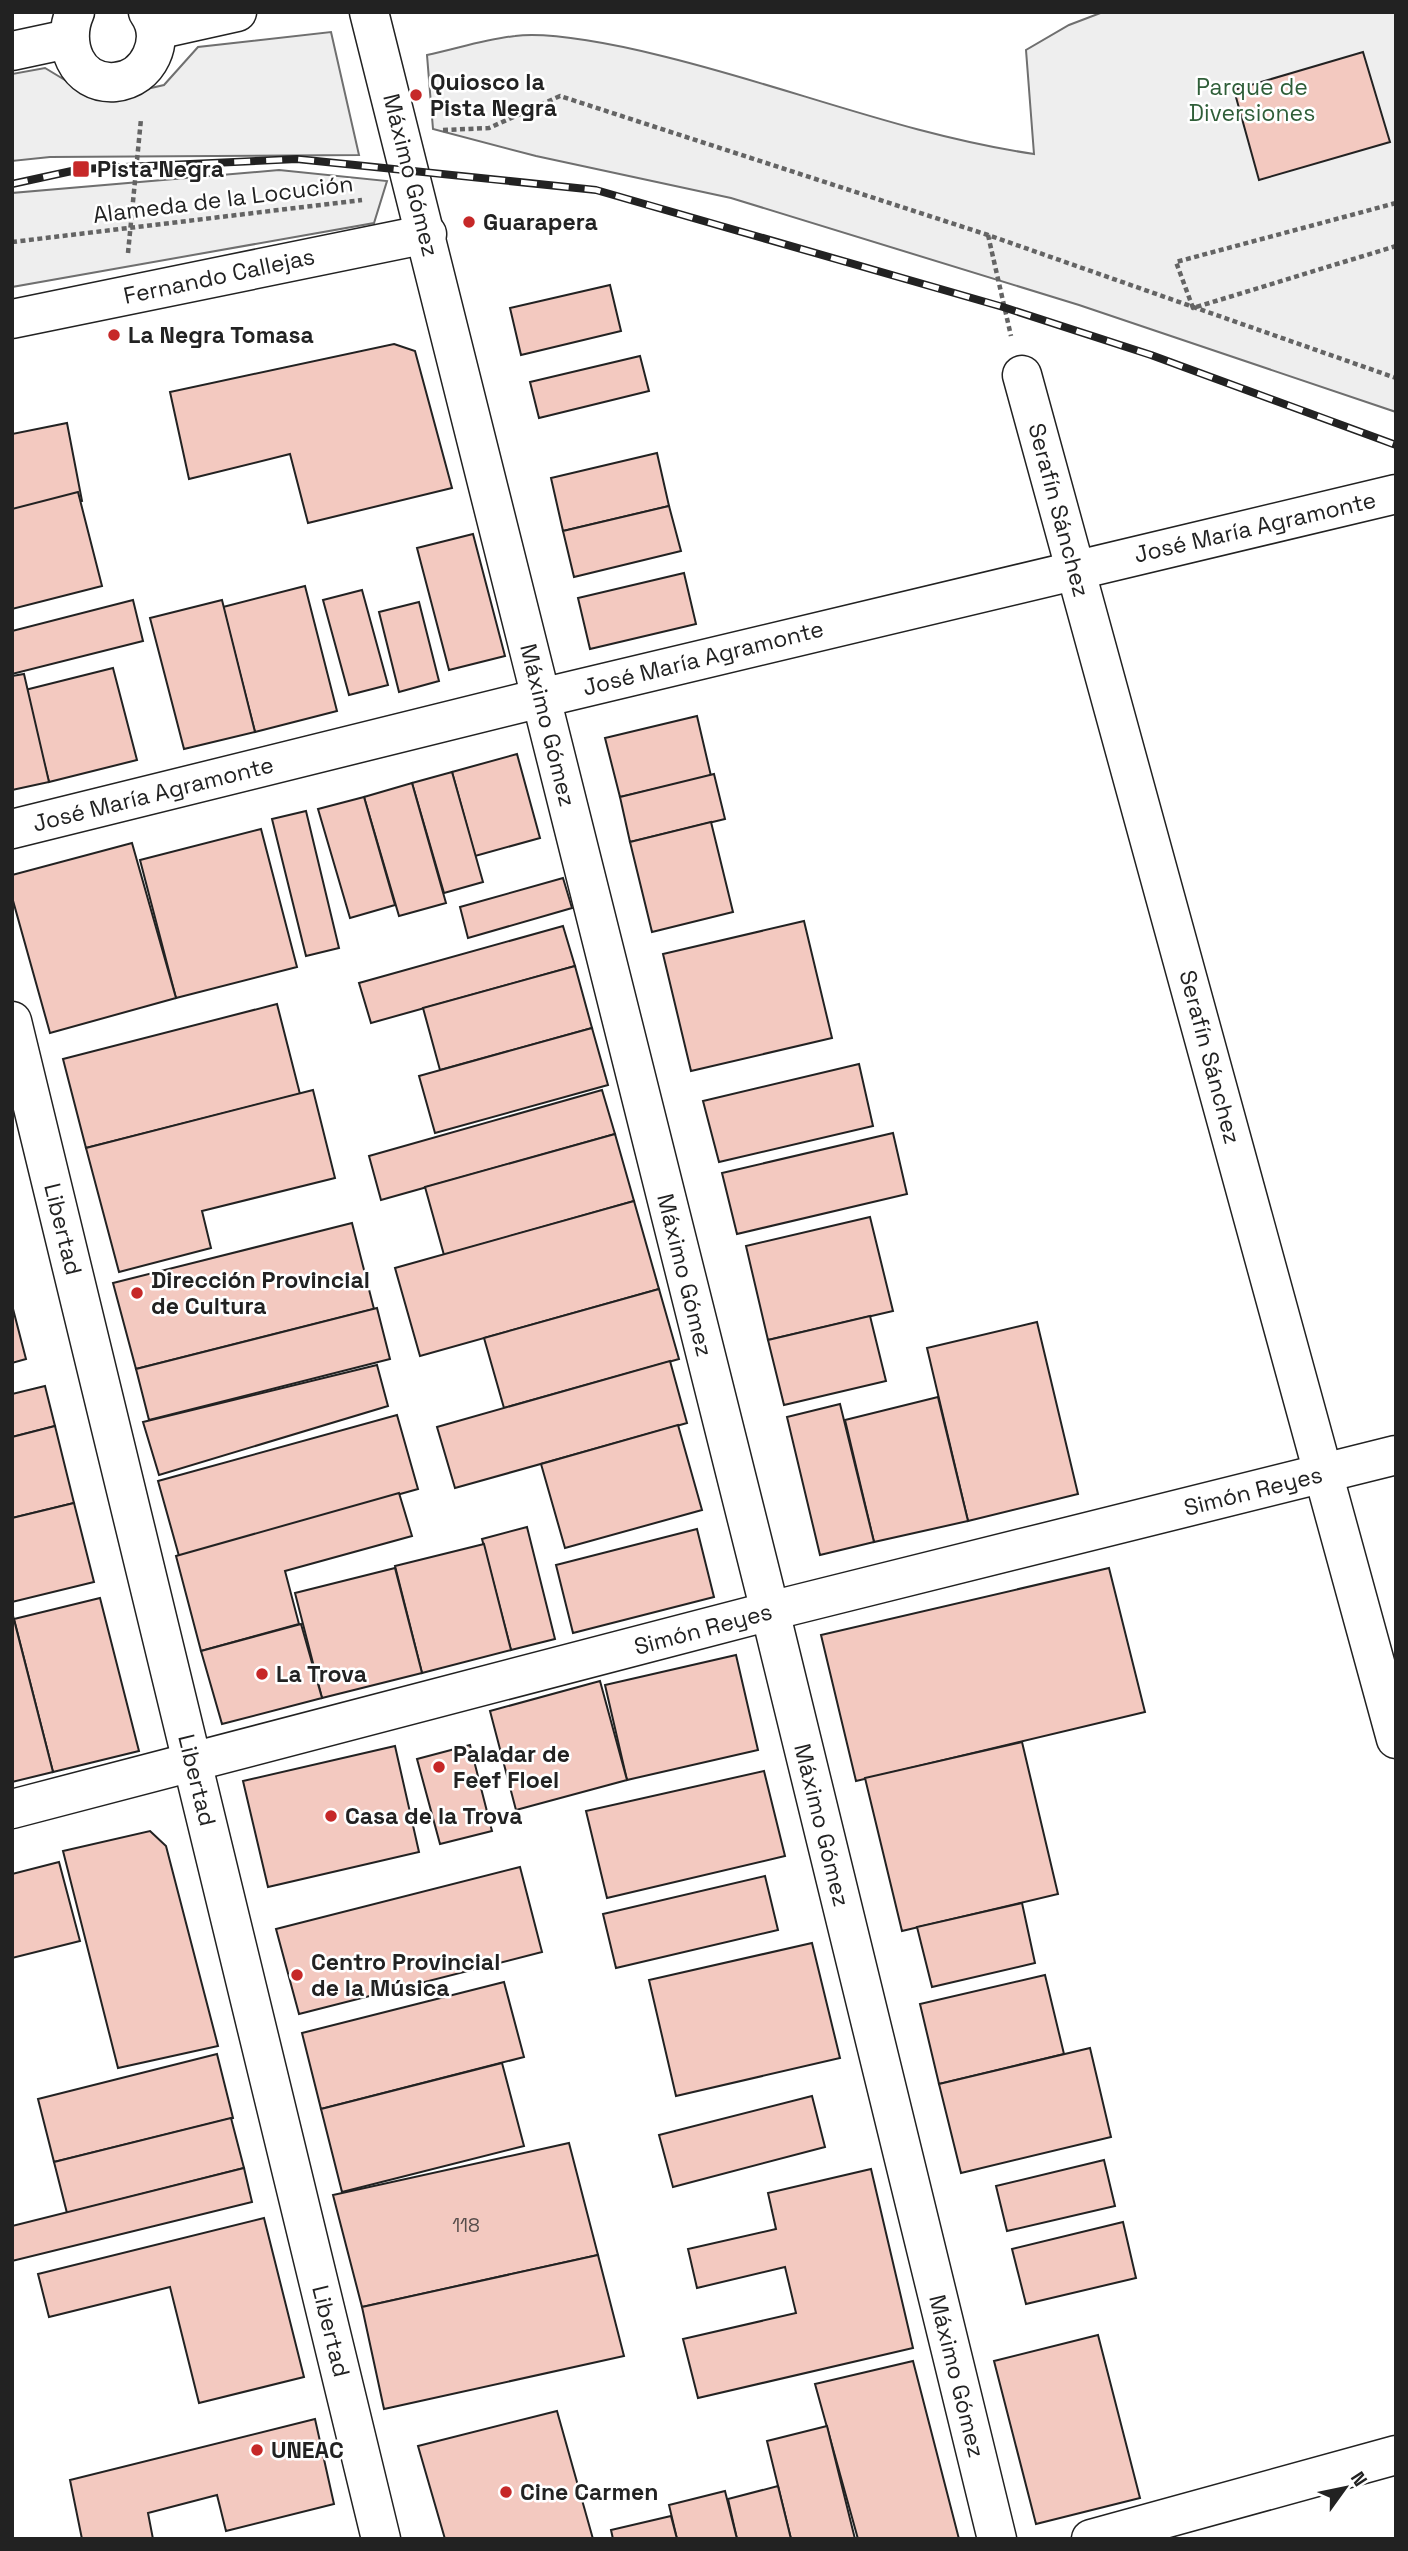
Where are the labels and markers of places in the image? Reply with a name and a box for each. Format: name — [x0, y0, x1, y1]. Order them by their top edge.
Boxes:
place label: Quiosco la Pista Negra — [430, 67, 557, 123]
marker: Quiosco la Pista Negra — [408, 87, 424, 103]
place label: Pista Negra — [97, 154, 224, 184]
marker: Pista Negra — [71, 159, 91, 179]
place label: Guarapera — [483, 207, 598, 237]
marker: Guarapera — [461, 214, 477, 230]
place label: La Negra Tomasa — [128, 320, 314, 350]
marker: La Negra Tomasa — [106, 327, 122, 343]
place label: Dirección Provincial de Cultura — [151, 1265, 370, 1321]
marker: Dirección Provincial de Cultura — [129, 1285, 145, 1301]
place label: La Trova — [276, 1659, 367, 1689]
marker: La Trova — [254, 1666, 270, 1682]
place label: Paladar de Feef Floel — [453, 1739, 570, 1795]
marker: Paladar de Feef Floel — [431, 1759, 447, 1775]
place label: Casa de la Trova — [345, 1801, 523, 1831]
marker: Casa de la Trova — [323, 1808, 339, 1824]
place label: Centro Provincial de la Música — [311, 1947, 500, 2003]
marker: Centro Provincial de la Música — [289, 1967, 305, 1983]
place label: UNEAC — [271, 2435, 344, 2465]
marker: UNEAC — [249, 2442, 265, 2458]
place label: Cine Carmen — [520, 2477, 659, 2507]
marker: Cine Carmen — [498, 2484, 514, 2500]

